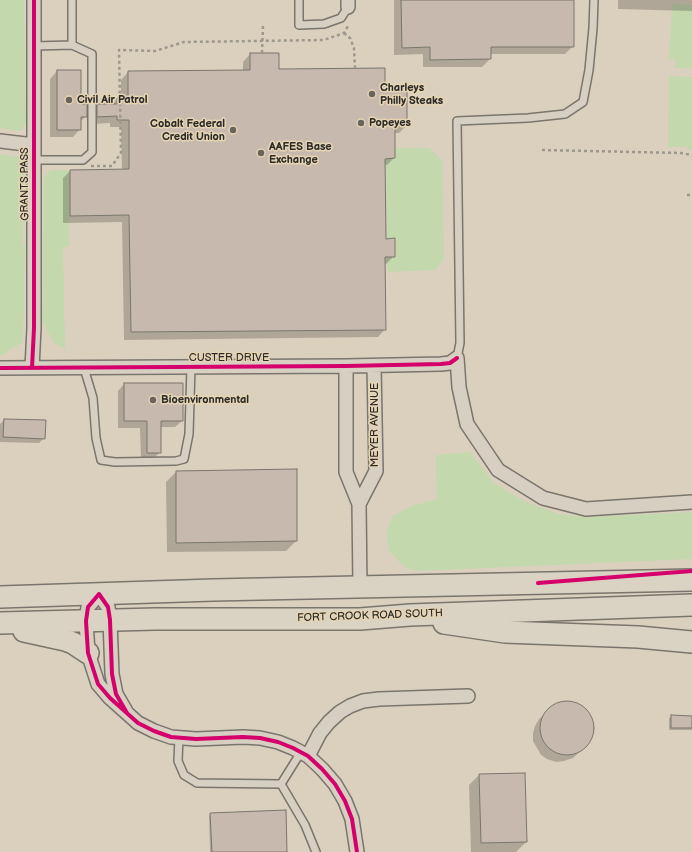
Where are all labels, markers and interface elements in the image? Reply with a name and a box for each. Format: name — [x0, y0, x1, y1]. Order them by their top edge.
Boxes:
place label: Charleys Philly Steaks — [380, 81, 443, 107]
marker: Charleys Philly Steaks — [367, 89, 377, 99]
place label: Civil Air Patrol — [77, 93, 147, 107]
marker: Civil Air Patrol — [64, 95, 74, 105]
place label: Popeyes — [369, 116, 411, 130]
place label: Cobalt Federal Credit Union — [150, 117, 225, 143]
marker: Popeyes — [356, 118, 366, 128]
marker: Cobalt Federal Credit Union — [228, 125, 238, 135]
place label: AAFES Base Exchange — [269, 140, 332, 166]
street label: GRANTS PASS — [18, 147, 32, 221]
marker: AAFES Base Exchange — [256, 148, 266, 158]
street label: CUSTER DRIVE — [189, 351, 269, 365]
street label: MEYER AVENUE — [368, 383, 382, 467]
place label: Bioenvironmental — [161, 393, 249, 407]
marker: Bioenvironmental — [148, 395, 158, 405]
street label: FORT CROOK ROAD SOUTH — [297, 607, 443, 625]

